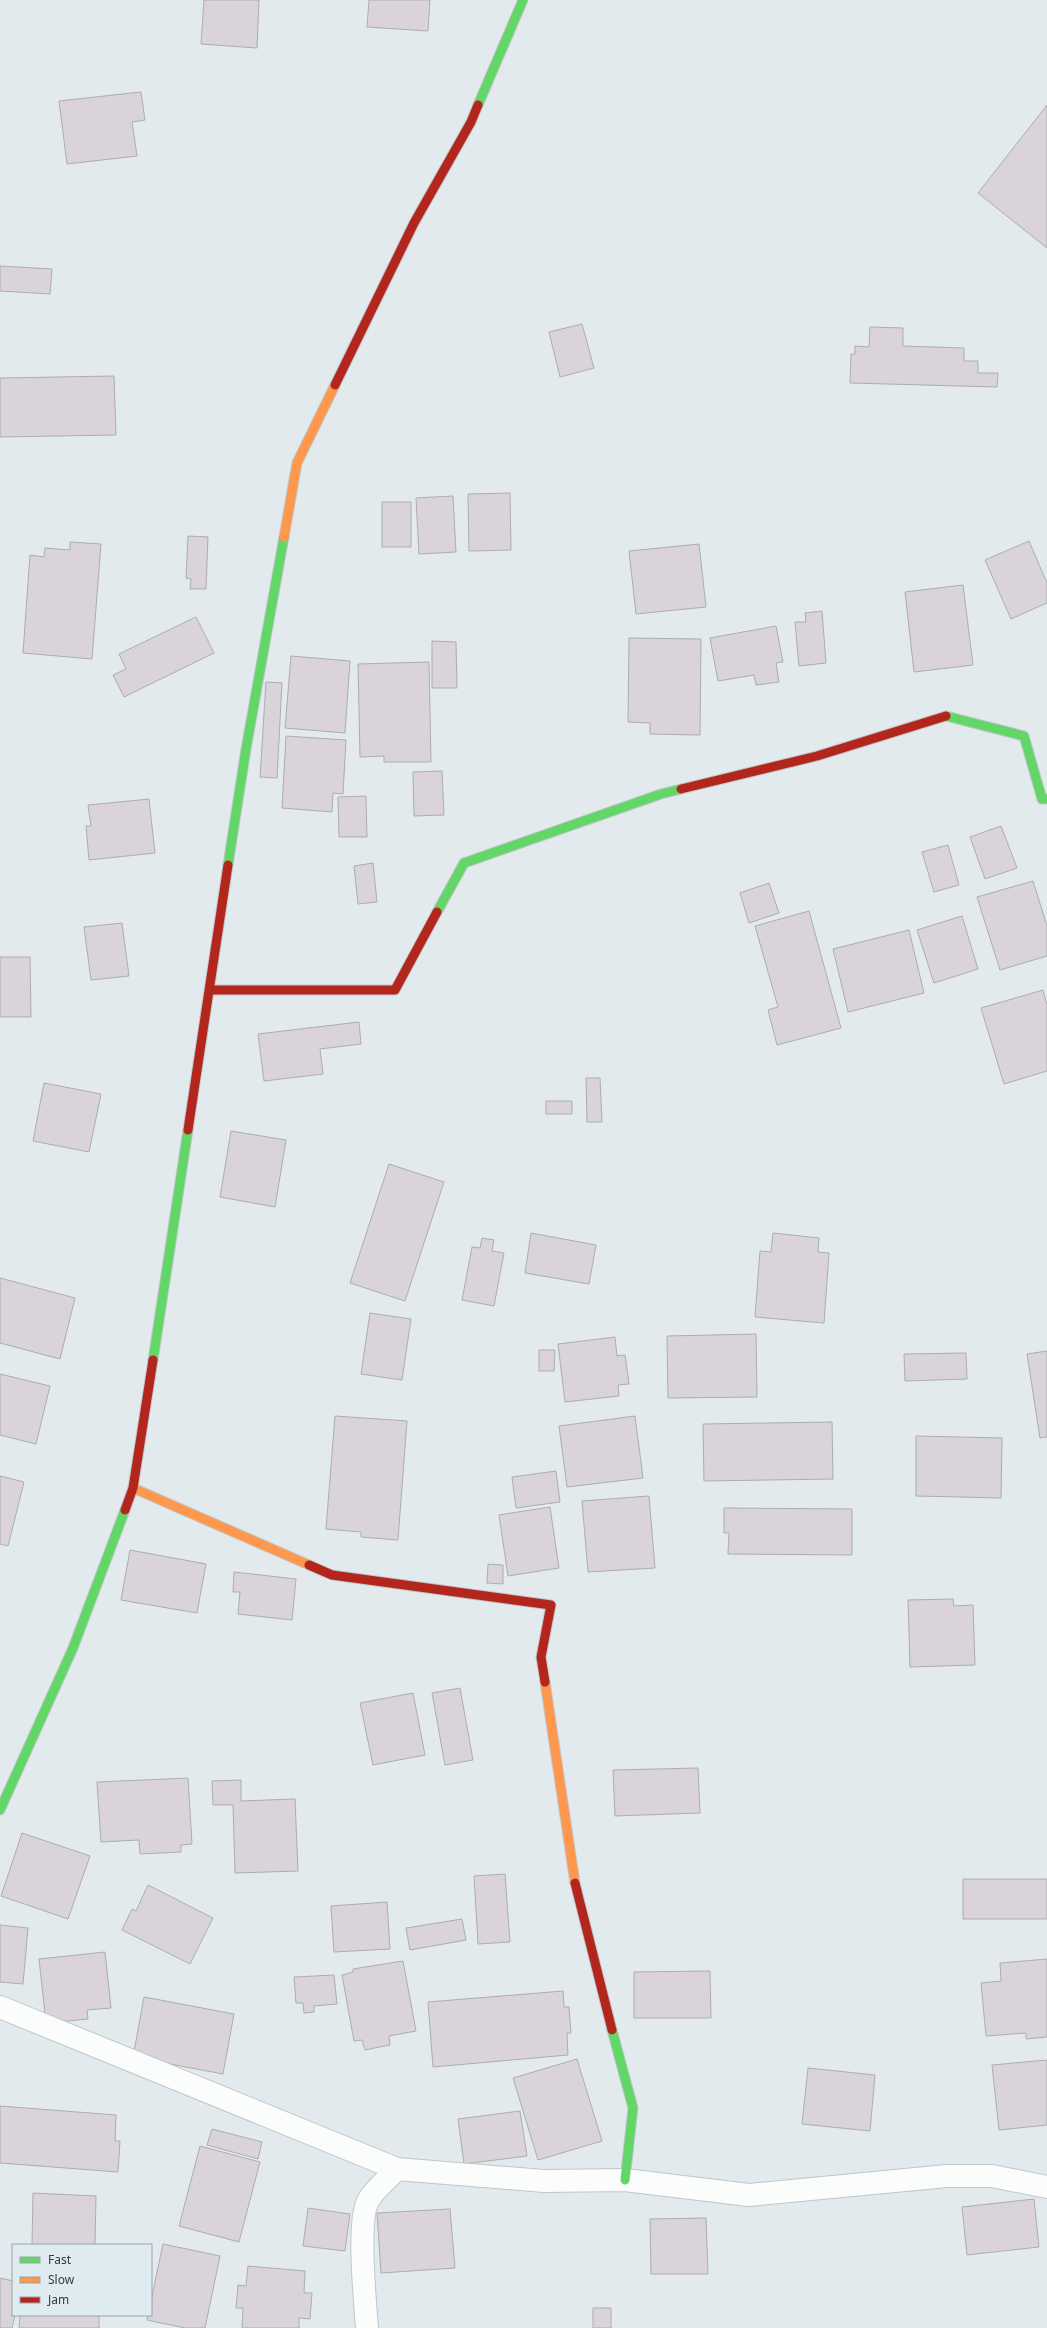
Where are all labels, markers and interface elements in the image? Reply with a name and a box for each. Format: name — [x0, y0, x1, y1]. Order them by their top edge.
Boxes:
legend — [12, 2244, 152, 2316]
text: Fast — [48, 2251, 72, 2268]
text: Slow — [48, 2271, 75, 2288]
text: Jam — [47, 2291, 69, 2308]

